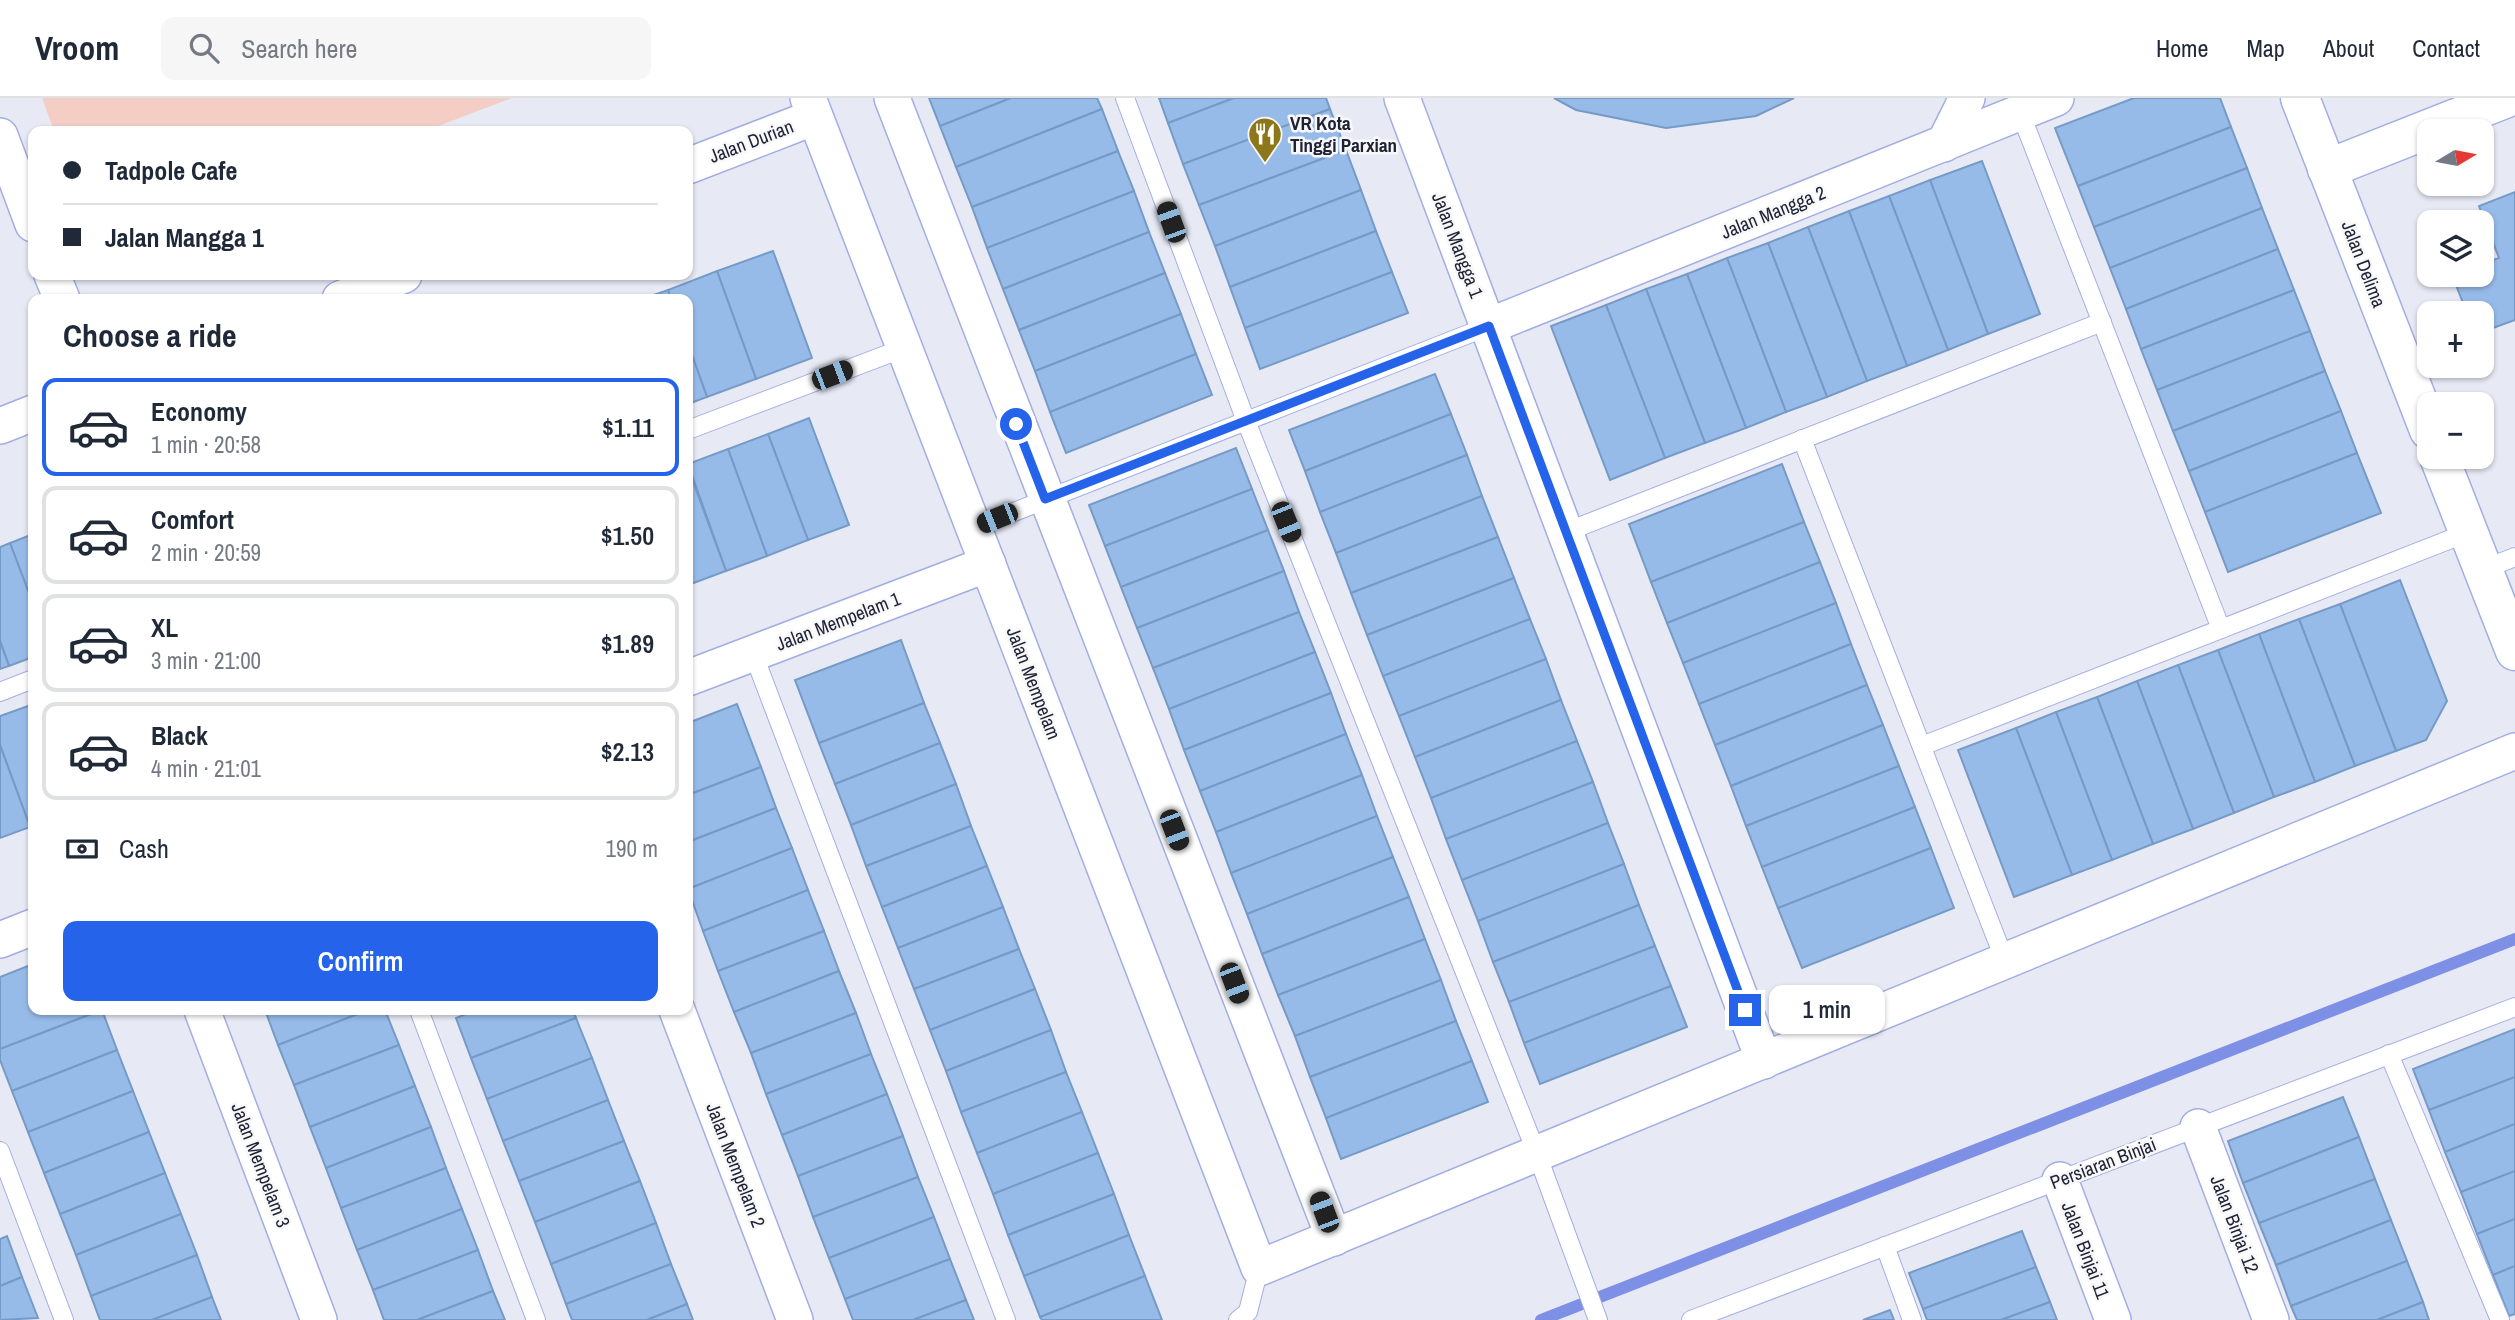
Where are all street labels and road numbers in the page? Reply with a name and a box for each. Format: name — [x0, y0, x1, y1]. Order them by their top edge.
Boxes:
street label: Jalan Durian — [705, 113, 797, 169]
street label: Jalan Mangga 2 — [1717, 179, 1829, 245]
street label: Jalan Mangga 1 — [1426, 189, 1490, 302]
street label: Jalan Delima — [2336, 217, 2393, 311]
street label: Jalan Mempelam 1 — [772, 585, 904, 657]
street label: Jalan Mempelam — [1001, 623, 1067, 743]
street label: Jalan Mempelam 3 — [225, 1099, 297, 1231]
street label: Jalan Mempelam 2 — [700, 1099, 772, 1231]
street label: Persiaran Binjai — [2046, 1131, 2160, 1195]
street label: Jalan Binjai 12 — [2204, 1171, 2266, 1277]
street label: Jalan Binjai 11 — [2056, 1198, 2117, 1303]

